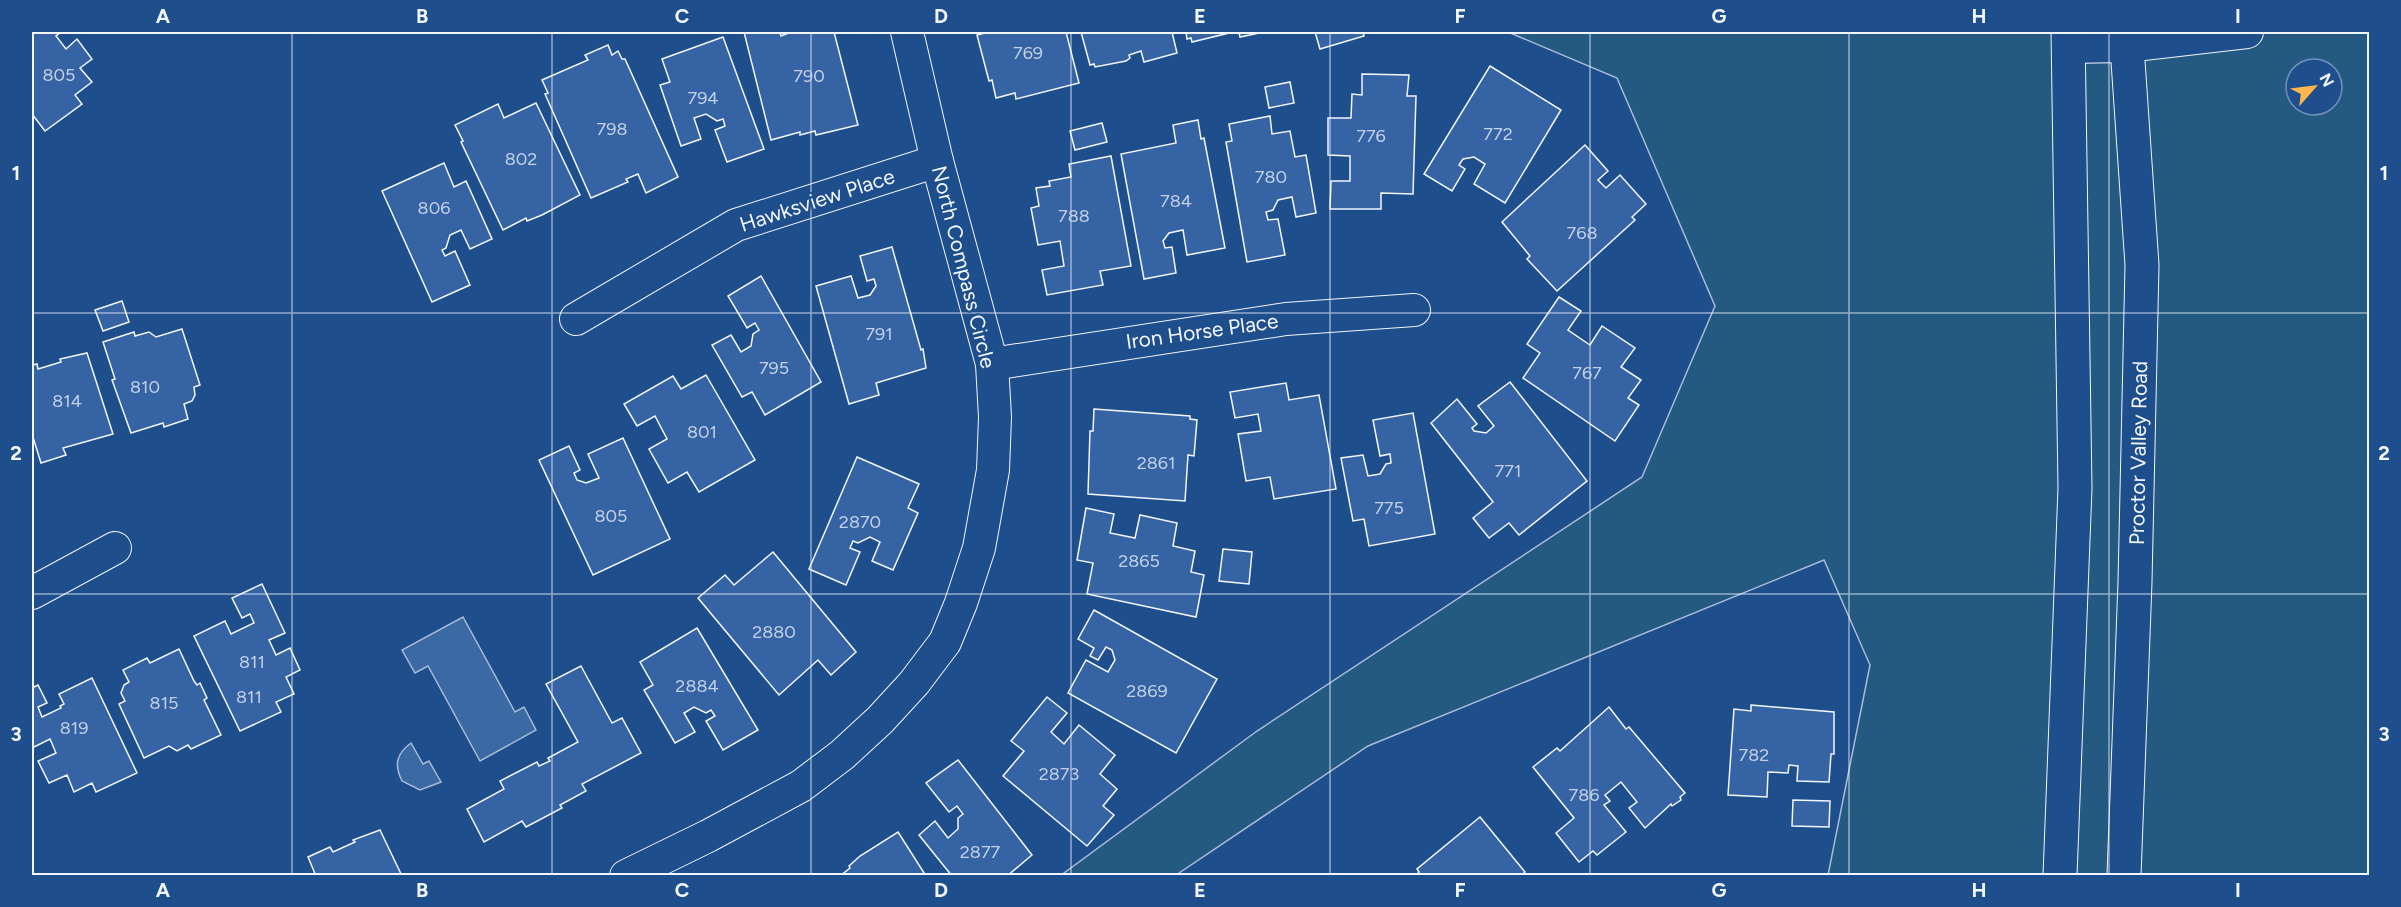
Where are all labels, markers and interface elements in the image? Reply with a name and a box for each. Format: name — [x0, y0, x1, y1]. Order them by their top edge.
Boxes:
text: A — [156, 4, 171, 28]
text: B — [416, 4, 428, 28]
text: C — [675, 4, 689, 28]
text: D — [934, 4, 948, 28]
text: E — [1194, 4, 1206, 28]
text: F — [1454, 4, 1466, 28]
text: G — [1712, 4, 1727, 28]
text: H — [1972, 4, 1987, 28]
text: I — [2235, 4, 2241, 28]
house number: 769 — [1013, 42, 1043, 64]
north arrow — [2284, 57, 2344, 117]
house number: 805 — [43, 64, 75, 86]
house number: 790 — [793, 65, 825, 87]
text: N — [2316, 70, 2338, 90]
house number: 794 — [687, 87, 719, 109]
house number: 798 — [597, 118, 627, 140]
house number: 772 — [1483, 123, 1513, 145]
house number: 776 — [1356, 125, 1386, 147]
house number: 802 — [505, 148, 537, 170]
text: 1 — [12, 161, 20, 185]
text: 1 — [2380, 161, 2388, 185]
street label: Hawksview Place — [736, 163, 898, 237]
street label: North Compass Circle — [927, 163, 1001, 371]
house number: 780 — [1255, 166, 1287, 188]
house number: 784 — [1160, 190, 1192, 212]
house number: 806 — [418, 197, 450, 219]
house number: 788 — [1058, 205, 1090, 227]
house number: 768 — [1567, 222, 1597, 244]
street label: Iron Horse Place — [1124, 308, 1280, 354]
house number: 791 — [865, 323, 893, 345]
house number: 795 — [759, 357, 789, 379]
street label: Proctor Valley Road — [2124, 361, 2152, 545]
house number: 767 — [1572, 362, 1602, 384]
house number: 810 — [130, 376, 160, 398]
house number: 814 — [52, 390, 82, 412]
house number: 801 — [687, 421, 717, 443]
text: 2 — [10, 441, 22, 465]
text: 2 — [2378, 441, 2390, 465]
house number: 2861 — [1137, 452, 1175, 474]
house number: 771 — [1495, 460, 1521, 482]
house number: 775 — [1374, 497, 1404, 519]
house number: 805 — [595, 505, 627, 527]
house number: 2870 — [839, 511, 881, 533]
house number: 2865 — [1118, 550, 1160, 572]
house number: 2880 — [752, 621, 796, 643]
house number: 811 — [239, 651, 265, 673]
house number: 2884 — [675, 675, 719, 697]
house number: 2869 — [1126, 680, 1168, 702]
house number: 811 — [236, 686, 262, 708]
house number: 815 — [150, 692, 178, 714]
house number: 819 — [60, 717, 88, 739]
text: 3 — [10, 722, 22, 746]
text: 3 — [2378, 722, 2390, 746]
house number: 782 — [1739, 744, 1769, 766]
house number: 2873 — [1039, 763, 1079, 785]
house number: 786 — [1569, 784, 1599, 806]
house number: 2877 — [960, 841, 1001, 863]
text: A — [156, 878, 171, 902]
text: B — [416, 878, 428, 902]
text: C — [675, 878, 689, 902]
text: D — [934, 878, 948, 902]
text: E — [1194, 878, 1206, 902]
text: F — [1454, 878, 1466, 902]
text: G — [1712, 878, 1727, 902]
text: H — [1972, 878, 1987, 902]
text: I — [2235, 878, 2241, 902]

